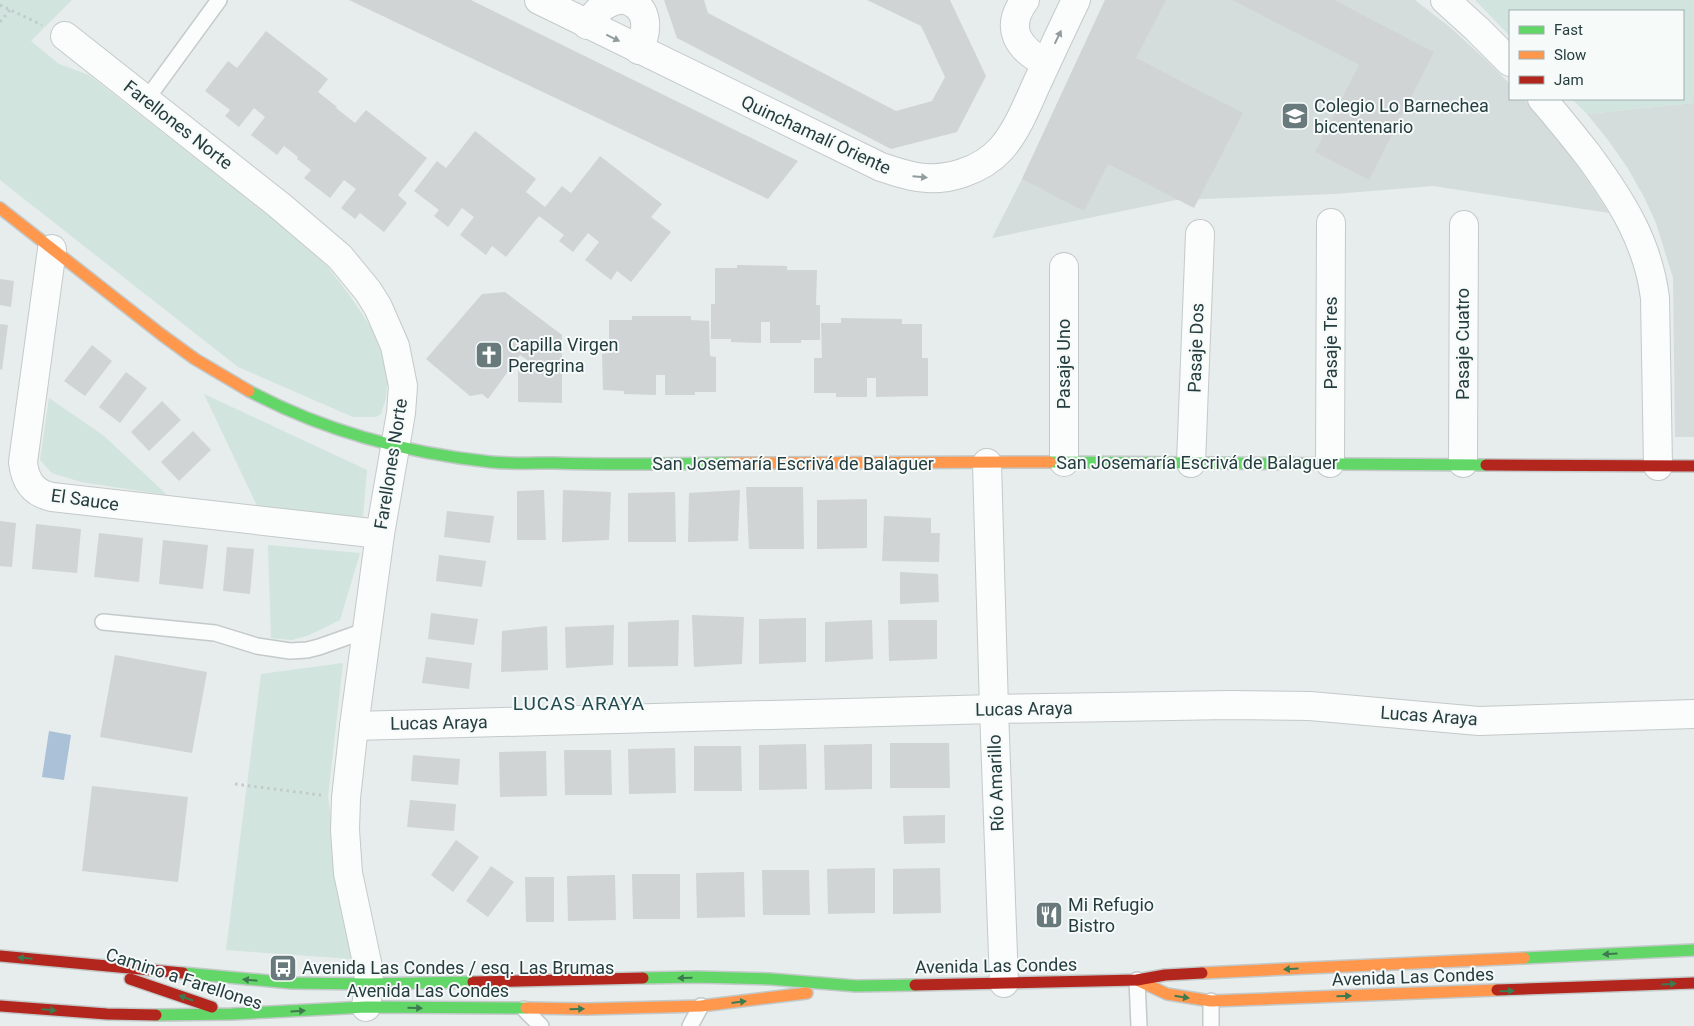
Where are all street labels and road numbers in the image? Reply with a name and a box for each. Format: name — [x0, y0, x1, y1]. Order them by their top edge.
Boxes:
street label: Farellones Norte — [120, 76, 237, 174]
street label: Quinchamalí Oriente — [738, 91, 894, 178]
street label: Pasaje Cuatro — [1452, 288, 1473, 400]
street label: Pasaje Tres — [1320, 297, 1341, 389]
street label: Pasaje Dos — [1183, 303, 1208, 393]
street label: Pasaje Uno — [1053, 319, 1074, 409]
street label: Farellones Norte — [370, 397, 411, 531]
street label: San Josemaría Escrivá de Balaguer — [1056, 452, 1338, 473]
street label: San Josemaría Escrivá de Balaguer — [652, 453, 934, 474]
street label: El Sauce — [50, 484, 120, 515]
street label: Lucas Araya — [975, 697, 1073, 720]
street label: Lucas Araya — [1380, 702, 1478, 729]
street label: Lucas Araya — [390, 711, 488, 734]
street label: Río Amarillo — [983, 734, 1008, 832]
street label: Camino a Farellones — [103, 943, 265, 1014]
street label: Avenida Las Condes — [915, 954, 1077, 977]
street label: Avenida Las Condes — [1332, 963, 1494, 990]
street label: Avenida Las Condes — [347, 980, 509, 1001]

